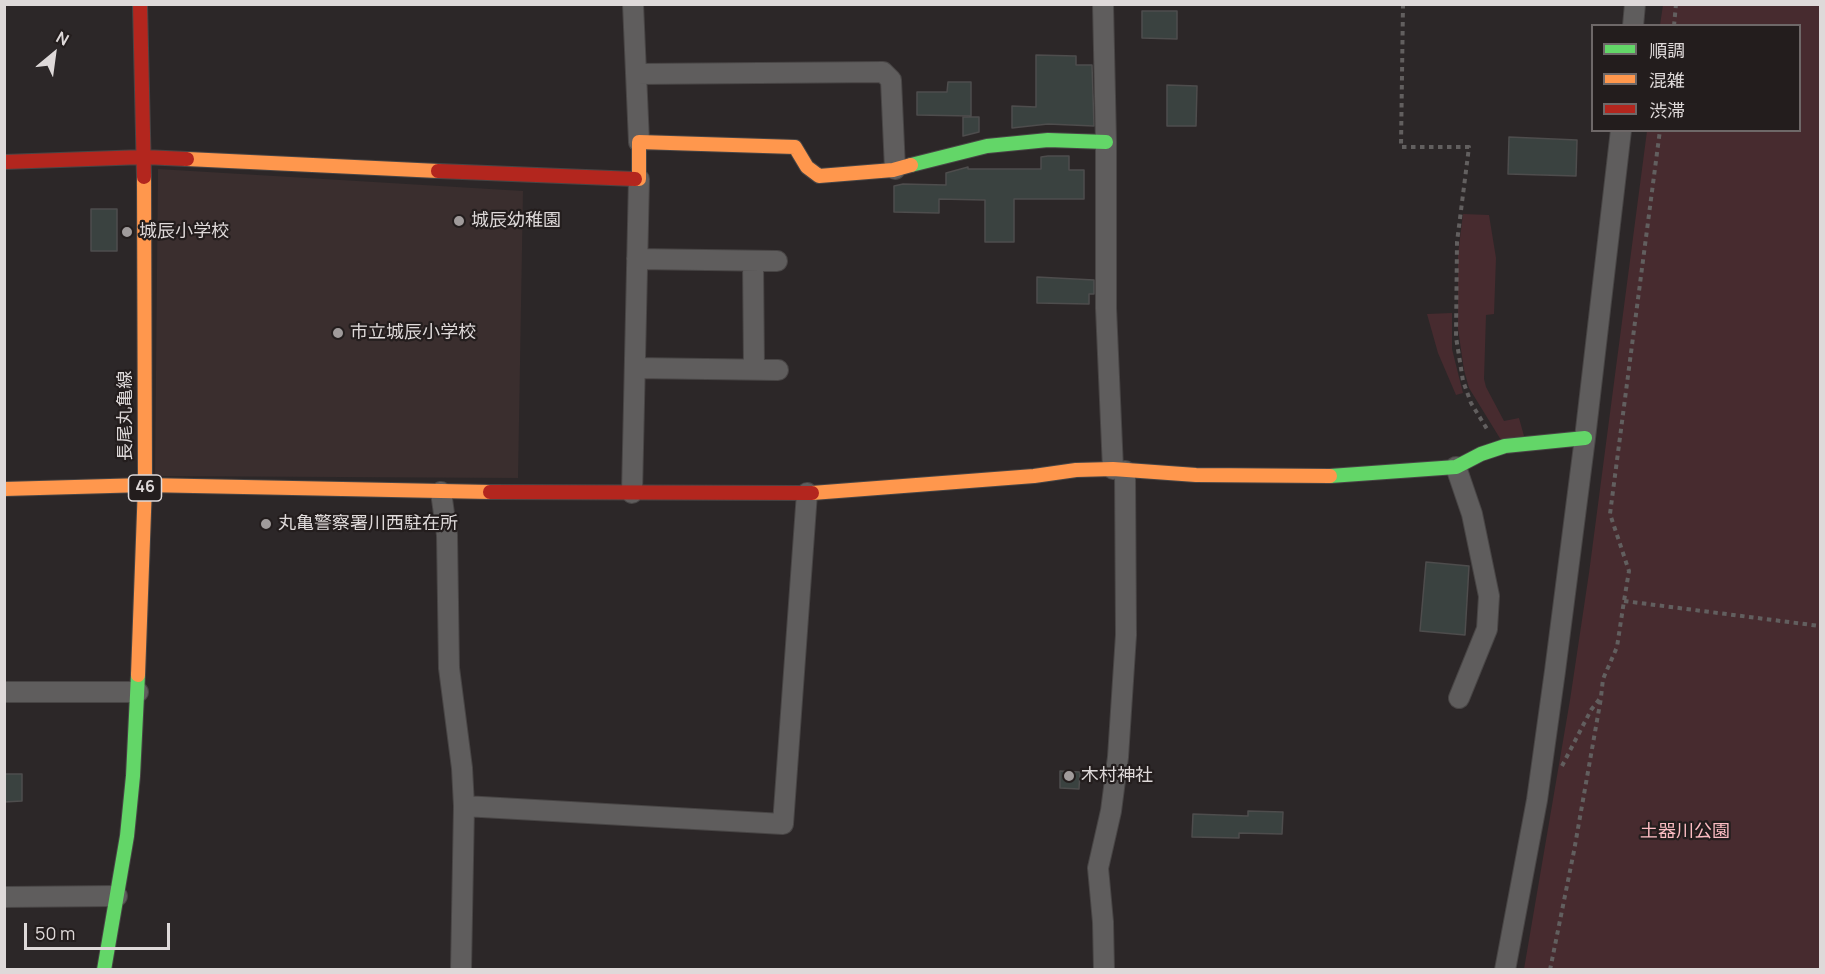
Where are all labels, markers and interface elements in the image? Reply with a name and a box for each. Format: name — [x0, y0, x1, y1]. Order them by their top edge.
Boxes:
north arrow — [24, 24, 84, 84]
legend — [1591, 24, 1801, 132]
text: N — [52, 26, 73, 51]
text: 順調 — [1649, 38, 1685, 62]
text: 混雑 — [1649, 68, 1685, 92]
text: 渋滞 — [1649, 98, 1685, 122]
place label: 城辰幼稚園 — [471, 210, 561, 232]
marker: 城辰幼稚園 — [452, 214, 466, 228]
place label: 城辰小学校 — [139, 221, 229, 243]
marker: 城辰小学校 — [120, 225, 134, 239]
place label: 市立城辰小学校 — [350, 322, 476, 344]
marker: 市立城辰小学校 — [331, 326, 345, 340]
street label: 長尾丸亀線 — [115, 371, 137, 461]
road number: 46 — [128, 475, 162, 501]
place label: 丸亀警察署川西駐在所 — [278, 513, 458, 535]
marker: 丸亀警察署川西駐在所 — [259, 517, 273, 531]
place label: 木村神社 — [1081, 765, 1153, 787]
marker: 木村神社 — [1062, 769, 1076, 783]
park label: 土器川公園 — [1640, 821, 1730, 843]
scale bar — [27, 911, 172, 949]
text: 50 m — [35, 921, 75, 945]

